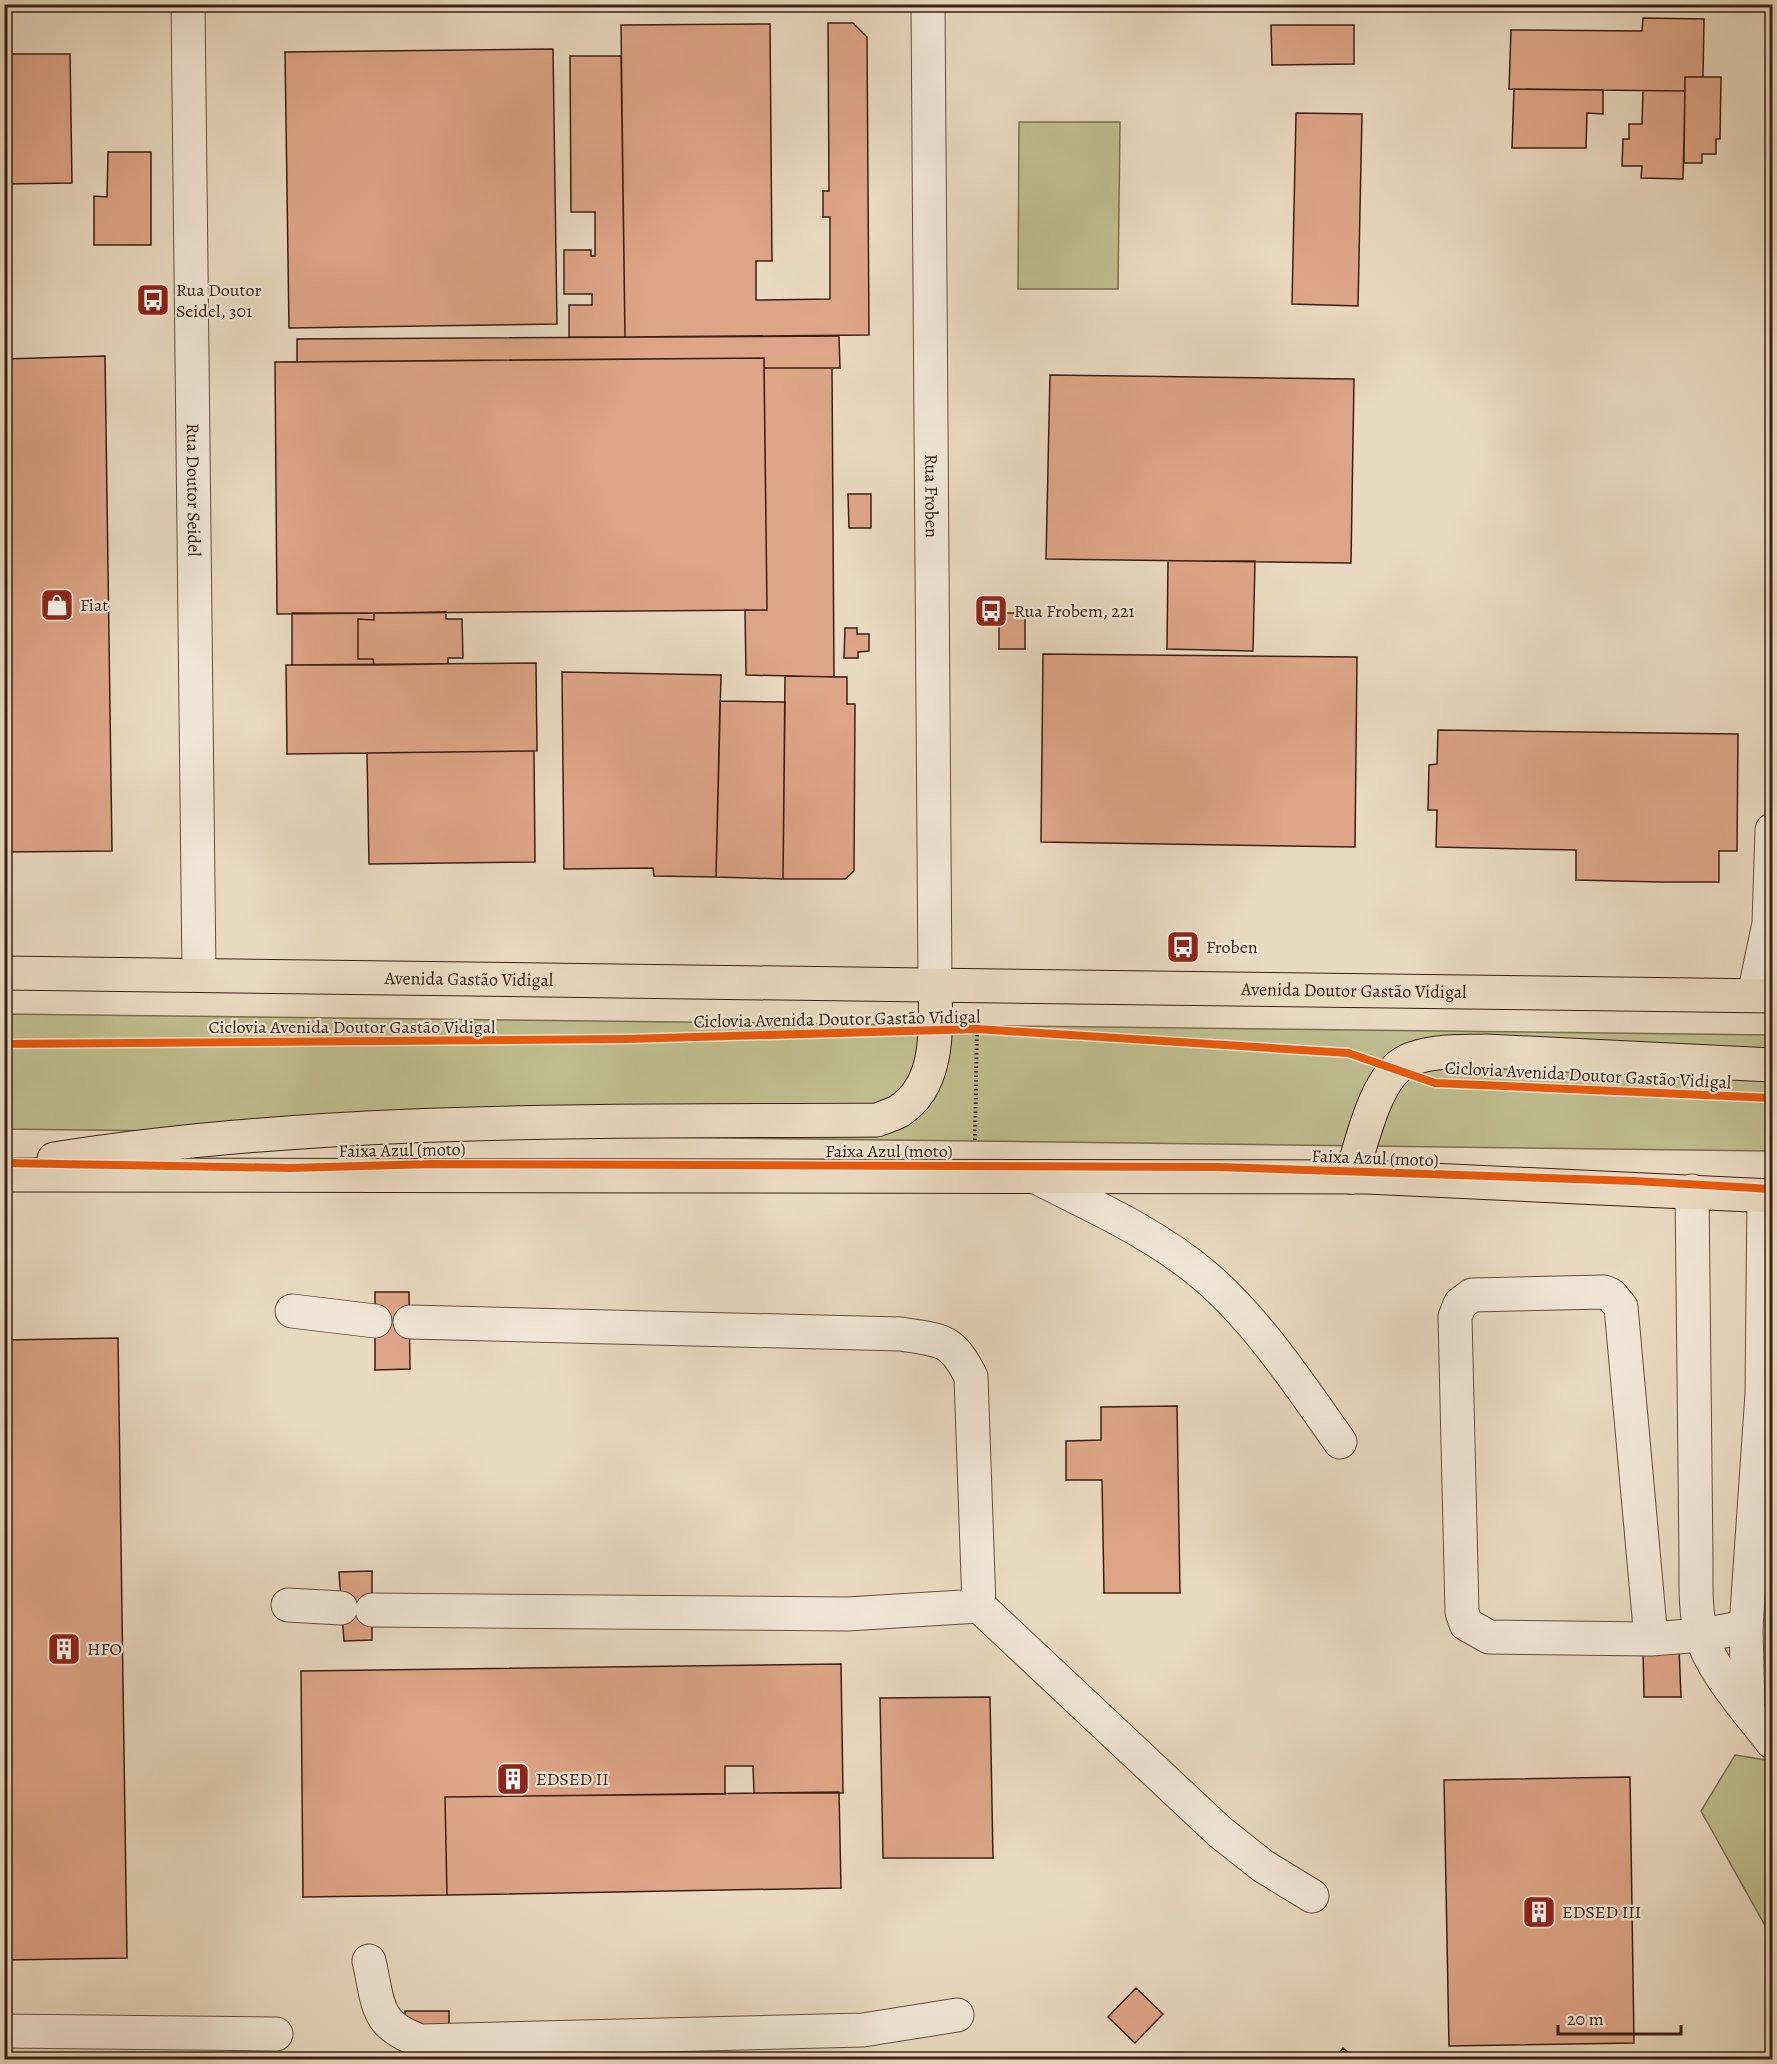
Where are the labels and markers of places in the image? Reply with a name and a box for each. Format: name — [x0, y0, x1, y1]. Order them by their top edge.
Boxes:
place label: Rua Doutor Seidel, 301 — [176, 278, 261, 323]
bus stop icon: Rua Doutor Seidel, 301 — [135, 282, 171, 318]
shop icon: Fiat — [39, 587, 75, 623]
place label: Fiat — [80, 593, 108, 617]
bus stop icon: Rua Frobem, 221 — [973, 593, 1009, 629]
place label: Rua Frobem, 221 — [1014, 599, 1135, 623]
bus stop icon: Froben — [1165, 929, 1201, 965]
place label: Froben — [1206, 935, 1258, 959]
building icon: HFO — [46, 1631, 82, 1667]
place label: HFO — [87, 1637, 122, 1661]
building icon: EDSED II — [495, 1761, 531, 1797]
place label: EDSED II — [536, 1767, 609, 1791]
building icon: EDSED III — [1521, 1894, 1557, 1930]
place label: EDSED III — [1562, 1900, 1641, 1924]

